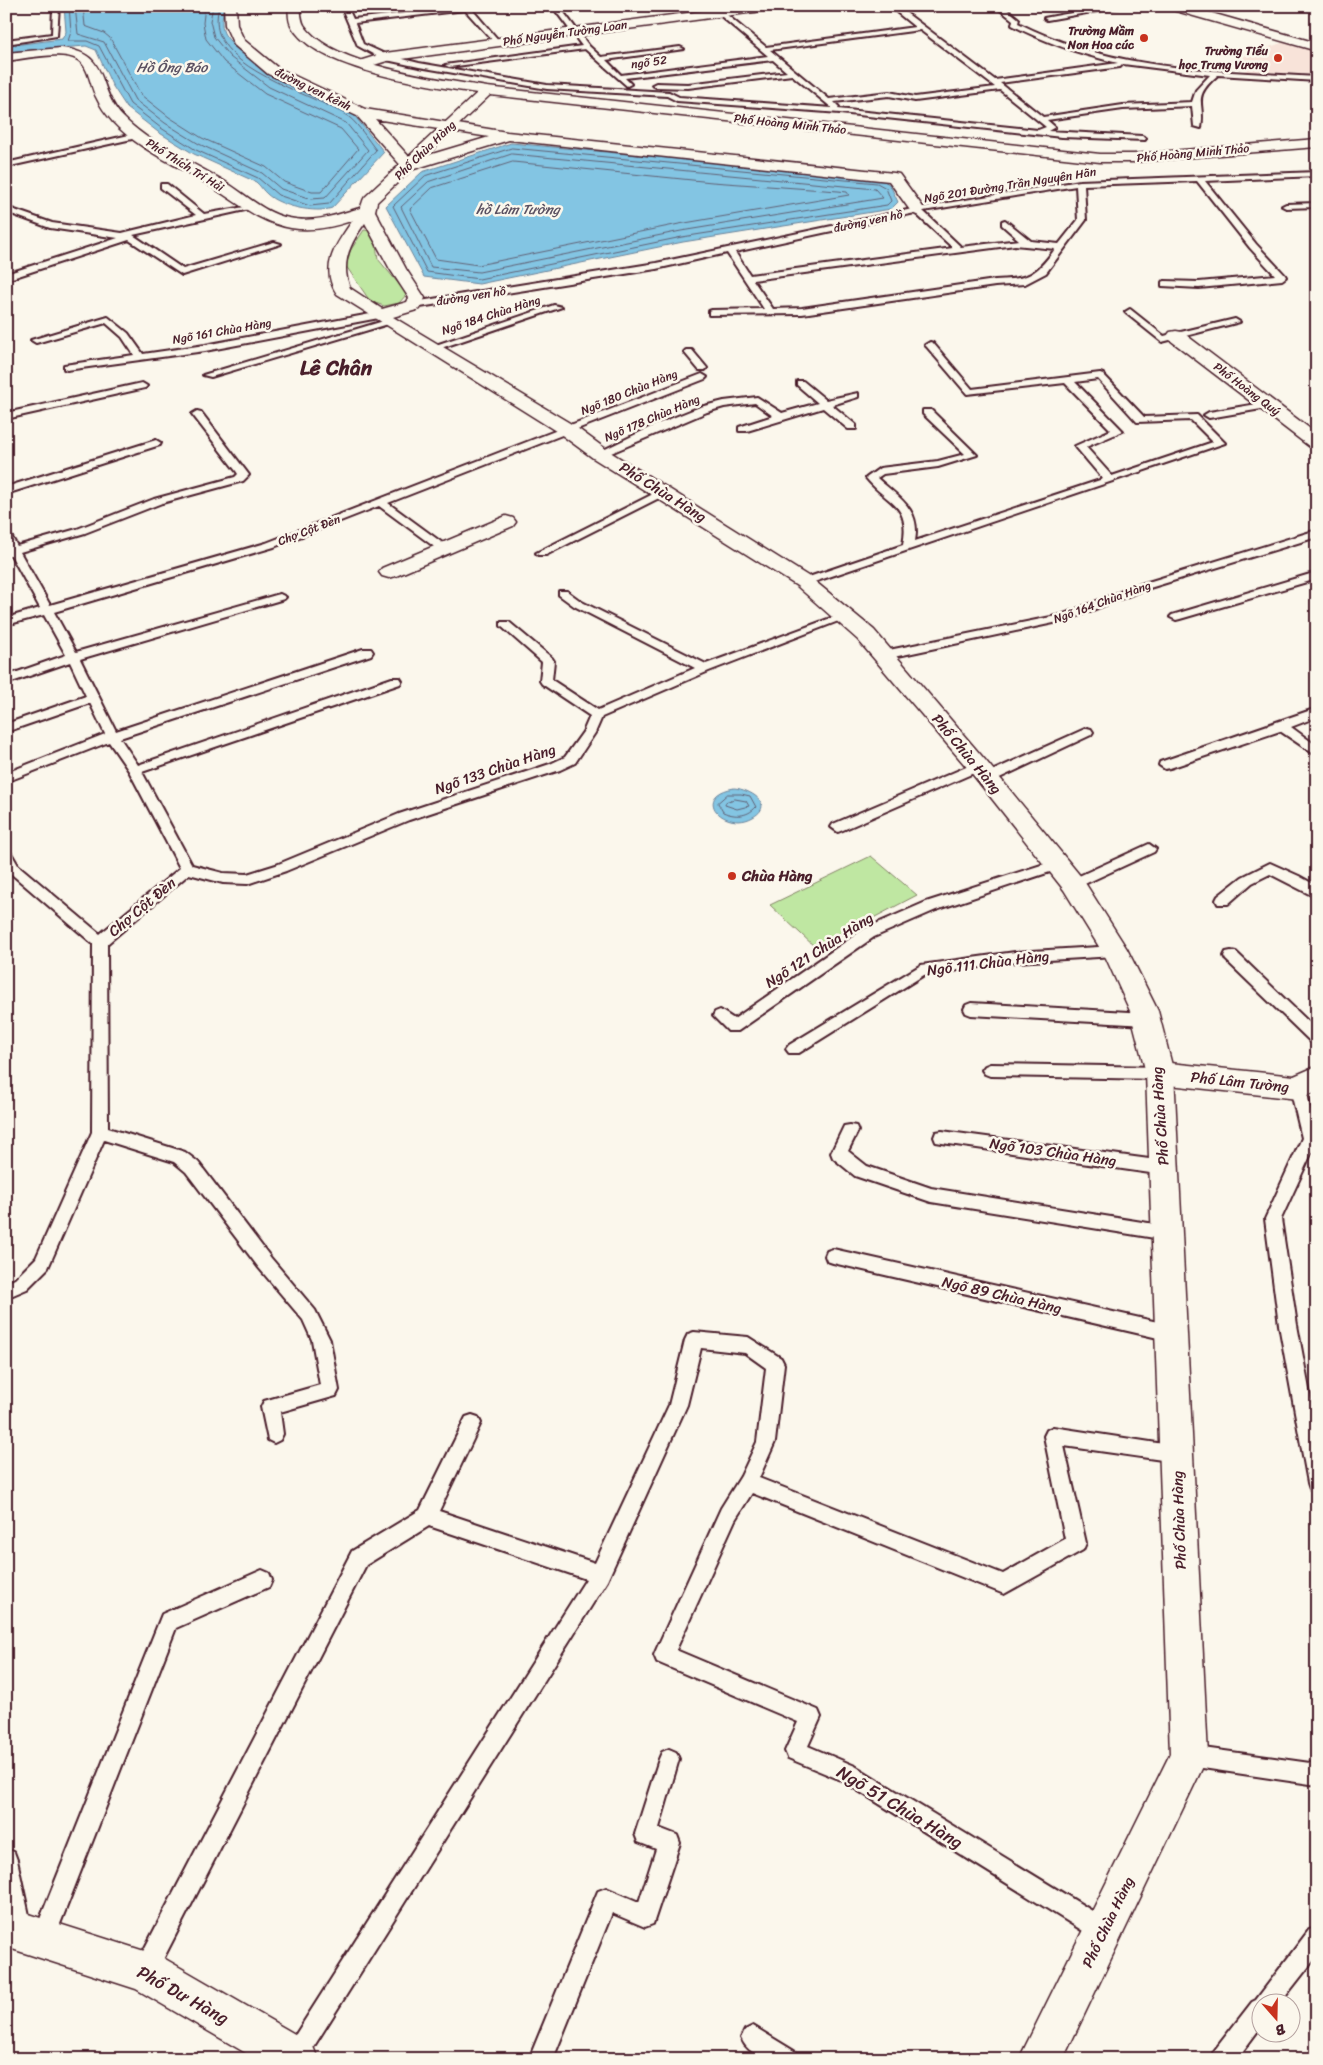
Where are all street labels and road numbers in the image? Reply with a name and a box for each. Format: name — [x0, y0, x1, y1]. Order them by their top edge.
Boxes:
street label: Phố Nguyễn Tường Loan — [501, 13, 629, 53]
street label: ngõ 52 — [630, 49, 668, 75]
street label: đường ven kênh — [271, 61, 355, 117]
street label: Phố Hoàng Minh Thảo — [733, 107, 847, 141]
street label: Phố Chùa Hàng — [389, 115, 461, 185]
street label: Phố Thích Trí Hải — [141, 132, 229, 198]
street label: Phố Hoàng Minh Thảo — [1136, 137, 1250, 169]
street label: Ngõ 201 Đường Trần Nguyên Hãn — [922, 160, 1098, 209]
street label: đường ven hồ — [831, 203, 906, 239]
street label: đường ven hồ — [435, 280, 508, 312]
street label: Ngõ 184 Chùa Hàng — [439, 289, 543, 341]
street label: Ngõ 161 Chùa Hàng — [171, 311, 273, 351]
street label: Phố Hoàng Quý — [1209, 356, 1286, 422]
street label: Ngõ 180 Chùa Hàng — [577, 362, 681, 422]
street label: Ngõ 178 Chùa Hàng — [601, 388, 703, 448]
street label: Phố Chùa Hàng — [614, 455, 712, 529]
street label: Chợ Cột Đèn — [274, 508, 344, 552]
street label: Ngõ 164 Chùa Hàng — [1050, 574, 1154, 630]
street label: Phố Chùa Hàng — [925, 708, 1009, 800]
street label: Ngõ 133 Chùa Hàng — [431, 736, 559, 802]
street label: Chợ Cột Đèn — [102, 871, 182, 943]
street label: Ngõ 121 Chùa Hàng — [759, 905, 879, 995]
street label: Ngõ 111 Chùa Hàng — [925, 943, 1051, 983]
street label: Phố Lâm Tường — [1189, 1064, 1291, 1100]
street label: Phố Chùa Hàng — [1144, 1066, 1176, 1166]
street label: Ngõ 103 Chùa Hàng — [988, 1130, 1118, 1174]
street label: Ngõ 89 Chùa Hàng — [940, 1269, 1064, 1321]
street label: Phố Chùa Hàng — [1164, 1470, 1194, 1570]
street label: Ngõ 51 Chùa Hàng — [830, 1756, 970, 1858]
street label: Phố Chùa Hàng — [1075, 1872, 1141, 1972]
street label: Phố Dư Hàng — [131, 1956, 235, 2034]

